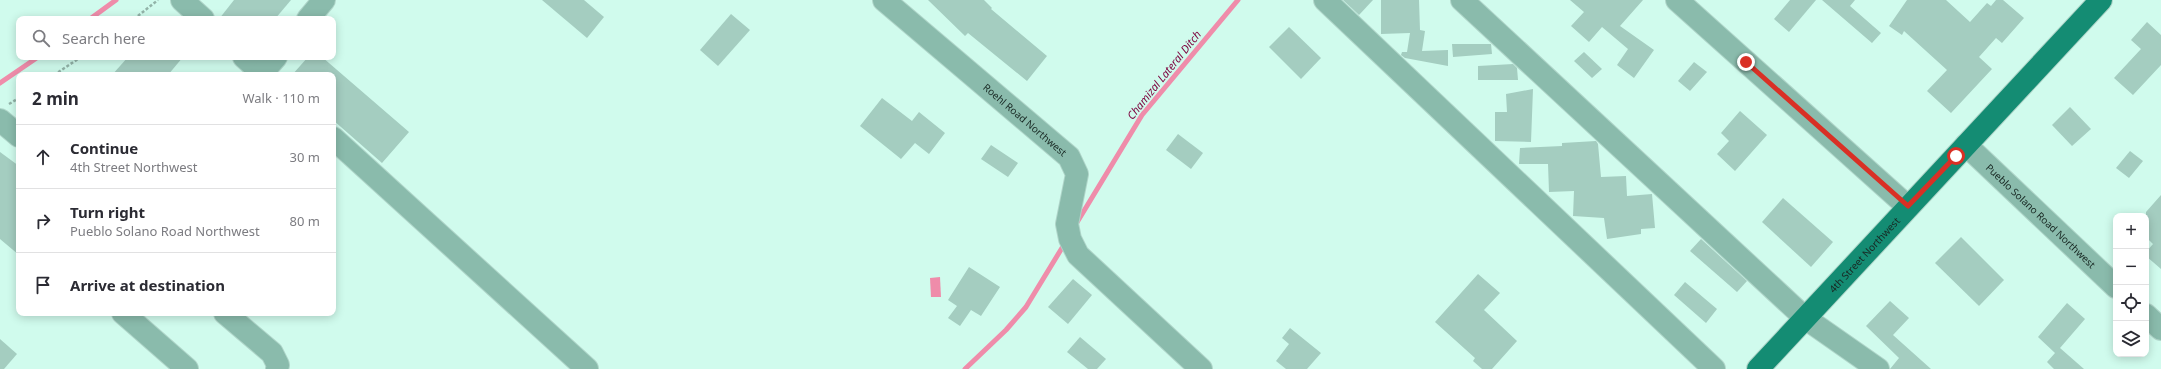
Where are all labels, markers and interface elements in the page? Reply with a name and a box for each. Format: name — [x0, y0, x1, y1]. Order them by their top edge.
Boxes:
search box — [16, 16, 336, 60]
icon: search — [30, 27, 52, 49]
water label: Chamizal Lateral Ditch — [1123, 27, 1204, 122]
text: Search here — [62, 28, 145, 48]
route end — [1737, 53, 1755, 71]
street label: Roehl Road Northwest — [980, 80, 1070, 159]
text: 2 min — [32, 87, 79, 110]
text: Walk · 110 m — [242, 89, 320, 107]
text: Continue — [70, 138, 138, 158]
icon: ahead — [32, 146, 54, 168]
route start — [1947, 147, 1965, 165]
text: 30 m — [290, 148, 320, 166]
text: 4th Street Northwest — [70, 158, 198, 176]
street label: Pueblo Solano Road Northwest — [1983, 160, 2099, 271]
text: Turn right — [70, 202, 145, 222]
icon: right — [32, 210, 54, 232]
text: 80 m — [290, 212, 320, 230]
map controls — [2113, 213, 2149, 357]
button: + — [2113, 213, 2149, 249]
street label: 4th Street Northwest — [1826, 214, 1903, 296]
text: Pueblo Solano Road Northwest — [70, 222, 260, 240]
button: − — [2113, 249, 2149, 285]
icon: arrive — [32, 274, 54, 296]
text: Arrive at destination — [70, 275, 225, 295]
button: locate — [2113, 285, 2149, 321]
button: layers — [2113, 321, 2149, 357]

